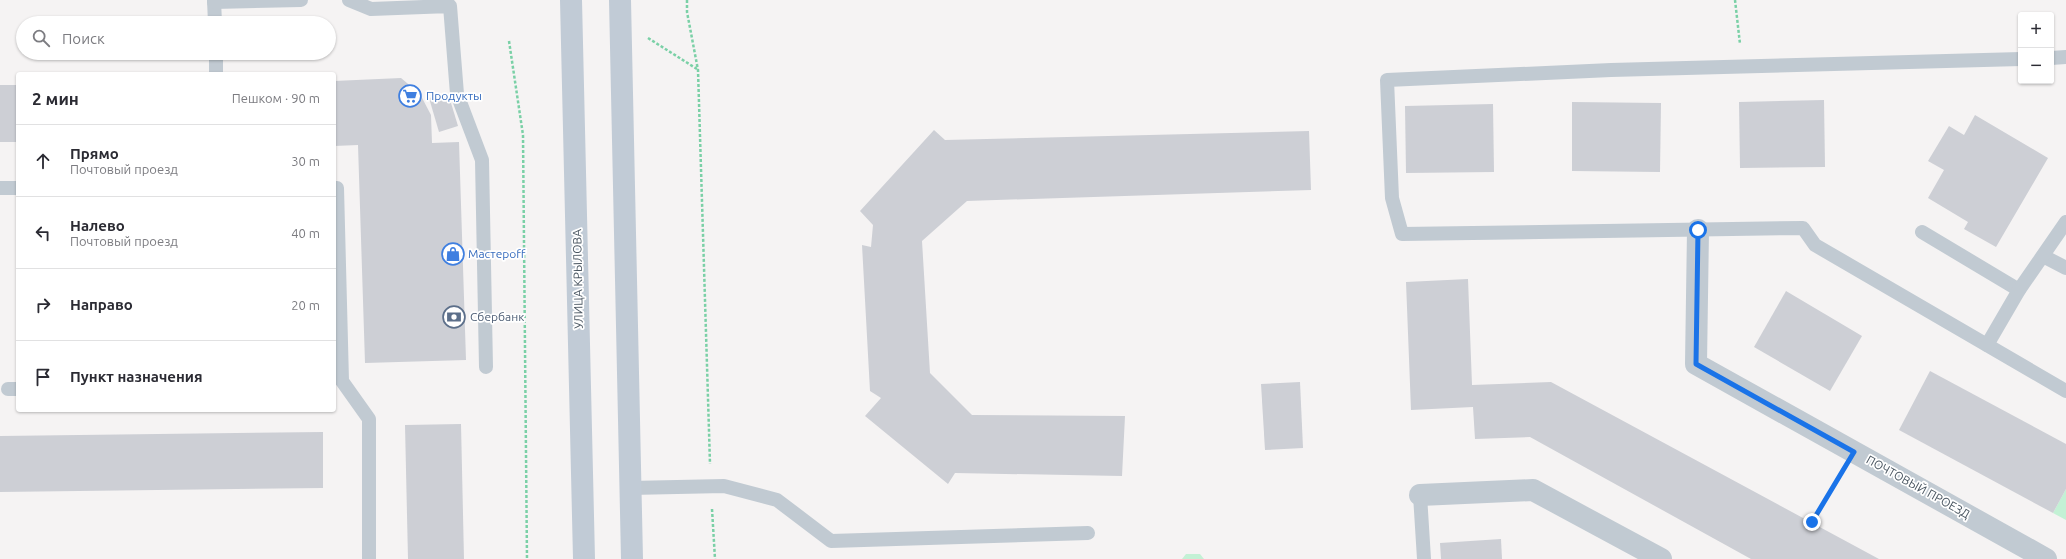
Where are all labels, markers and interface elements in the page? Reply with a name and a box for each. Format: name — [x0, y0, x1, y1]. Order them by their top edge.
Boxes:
map controls — [2018, 12, 2054, 84]
button: + — [2018, 12, 2054, 48]
search box — [16, 16, 336, 60]
icon: search — [30, 27, 52, 49]
text: Поиск — [62, 30, 105, 47]
button: − — [2018, 48, 2054, 84]
supermarket icon: Продукты — [397, 83, 423, 109]
text: 2 мин — [32, 89, 79, 108]
place label: Продукты — [426, 89, 482, 102]
text: Пешком · 90 m — [232, 91, 320, 105]
text: Прямо — [70, 145, 119, 162]
icon: ahead — [32, 150, 54, 172]
text: 30 m — [291, 154, 320, 168]
text: Почтовый проезд — [70, 162, 178, 176]
text: Налево — [70, 217, 125, 234]
route start — [1689, 221, 1707, 239]
icon: left — [32, 222, 54, 244]
text: 40 m — [291, 226, 320, 240]
street label: УЛИЦА КРЫЛОВА — [570, 229, 585, 329]
text: Почтовый проезд — [70, 234, 178, 248]
shop icon: Мастерoff — [440, 241, 466, 267]
place label: Мастерoff — [468, 247, 526, 260]
icon: right — [32, 294, 54, 316]
text: Направо — [70, 296, 133, 313]
text: 20 m — [291, 298, 320, 312]
bank icon: Сбербанк — [441, 304, 467, 330]
place label: Сбербанк — [470, 310, 524, 323]
icon: arrive — [32, 366, 54, 388]
text: Пункт назначения — [70, 368, 203, 385]
street label: ПОЧТОВЫЙ ПРОЕЗД — [1864, 453, 1972, 520]
route end — [1803, 513, 1821, 531]

